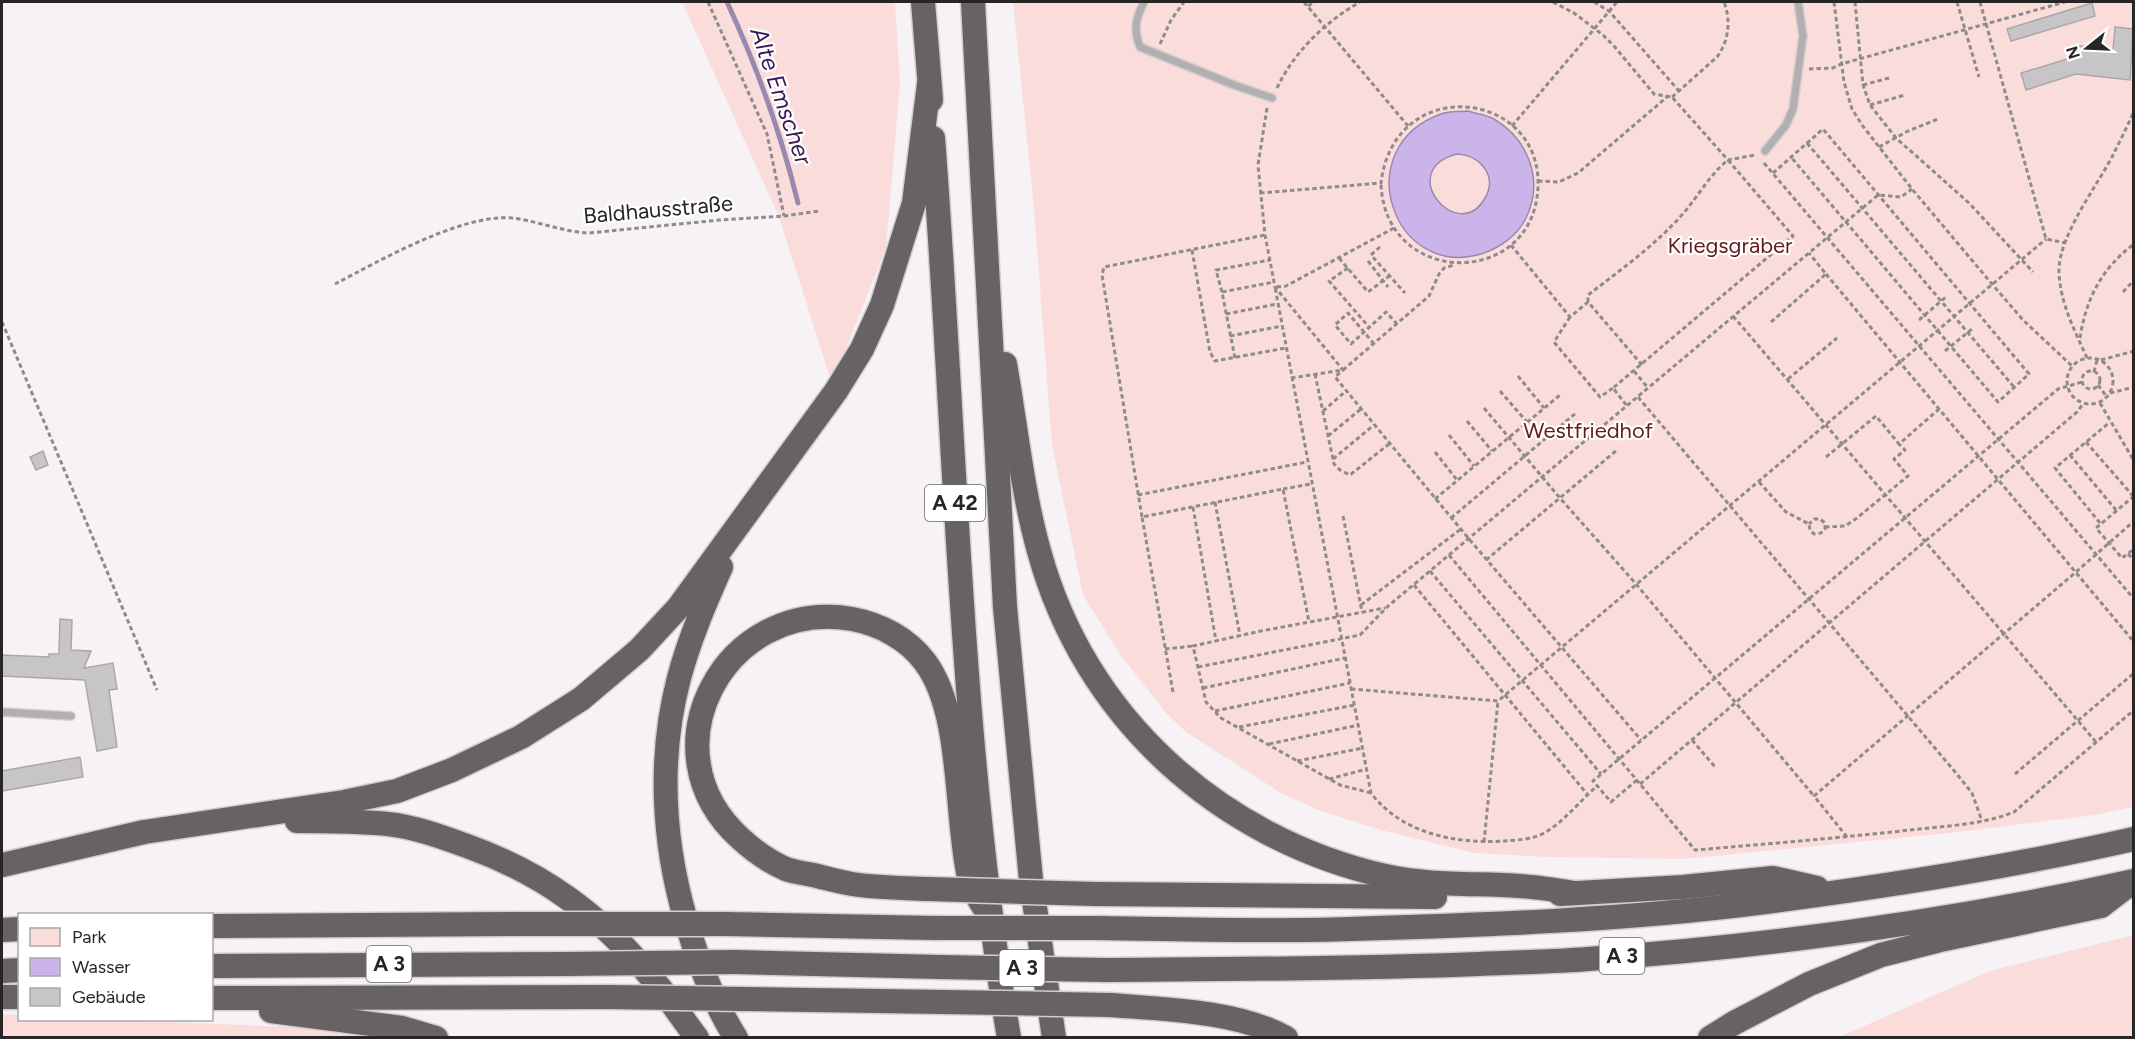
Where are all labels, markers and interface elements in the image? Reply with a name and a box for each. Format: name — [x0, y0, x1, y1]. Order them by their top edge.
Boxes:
north arrow — [2057, 18, 2117, 78]
water label: Alte Emscher — [744, 22, 819, 169]
text: N — [2062, 44, 2084, 61]
street label: Baldhausstraße — [582, 190, 734, 229]
park label: Kriegsgräber — [1668, 232, 1793, 259]
park label: Westfriedhof — [1523, 417, 1654, 444]
road number: A 42 — [925, 485, 985, 521]
legend — [18, 913, 213, 1021]
text: Park — [72, 926, 107, 948]
road number: A 3 — [1600, 938, 1644, 974]
road number: A 3 — [366, 946, 412, 982]
road number: A 3 — [1000, 950, 1044, 986]
text: Wasser — [72, 956, 130, 978]
text: Gebäude — [72, 986, 146, 1008]

